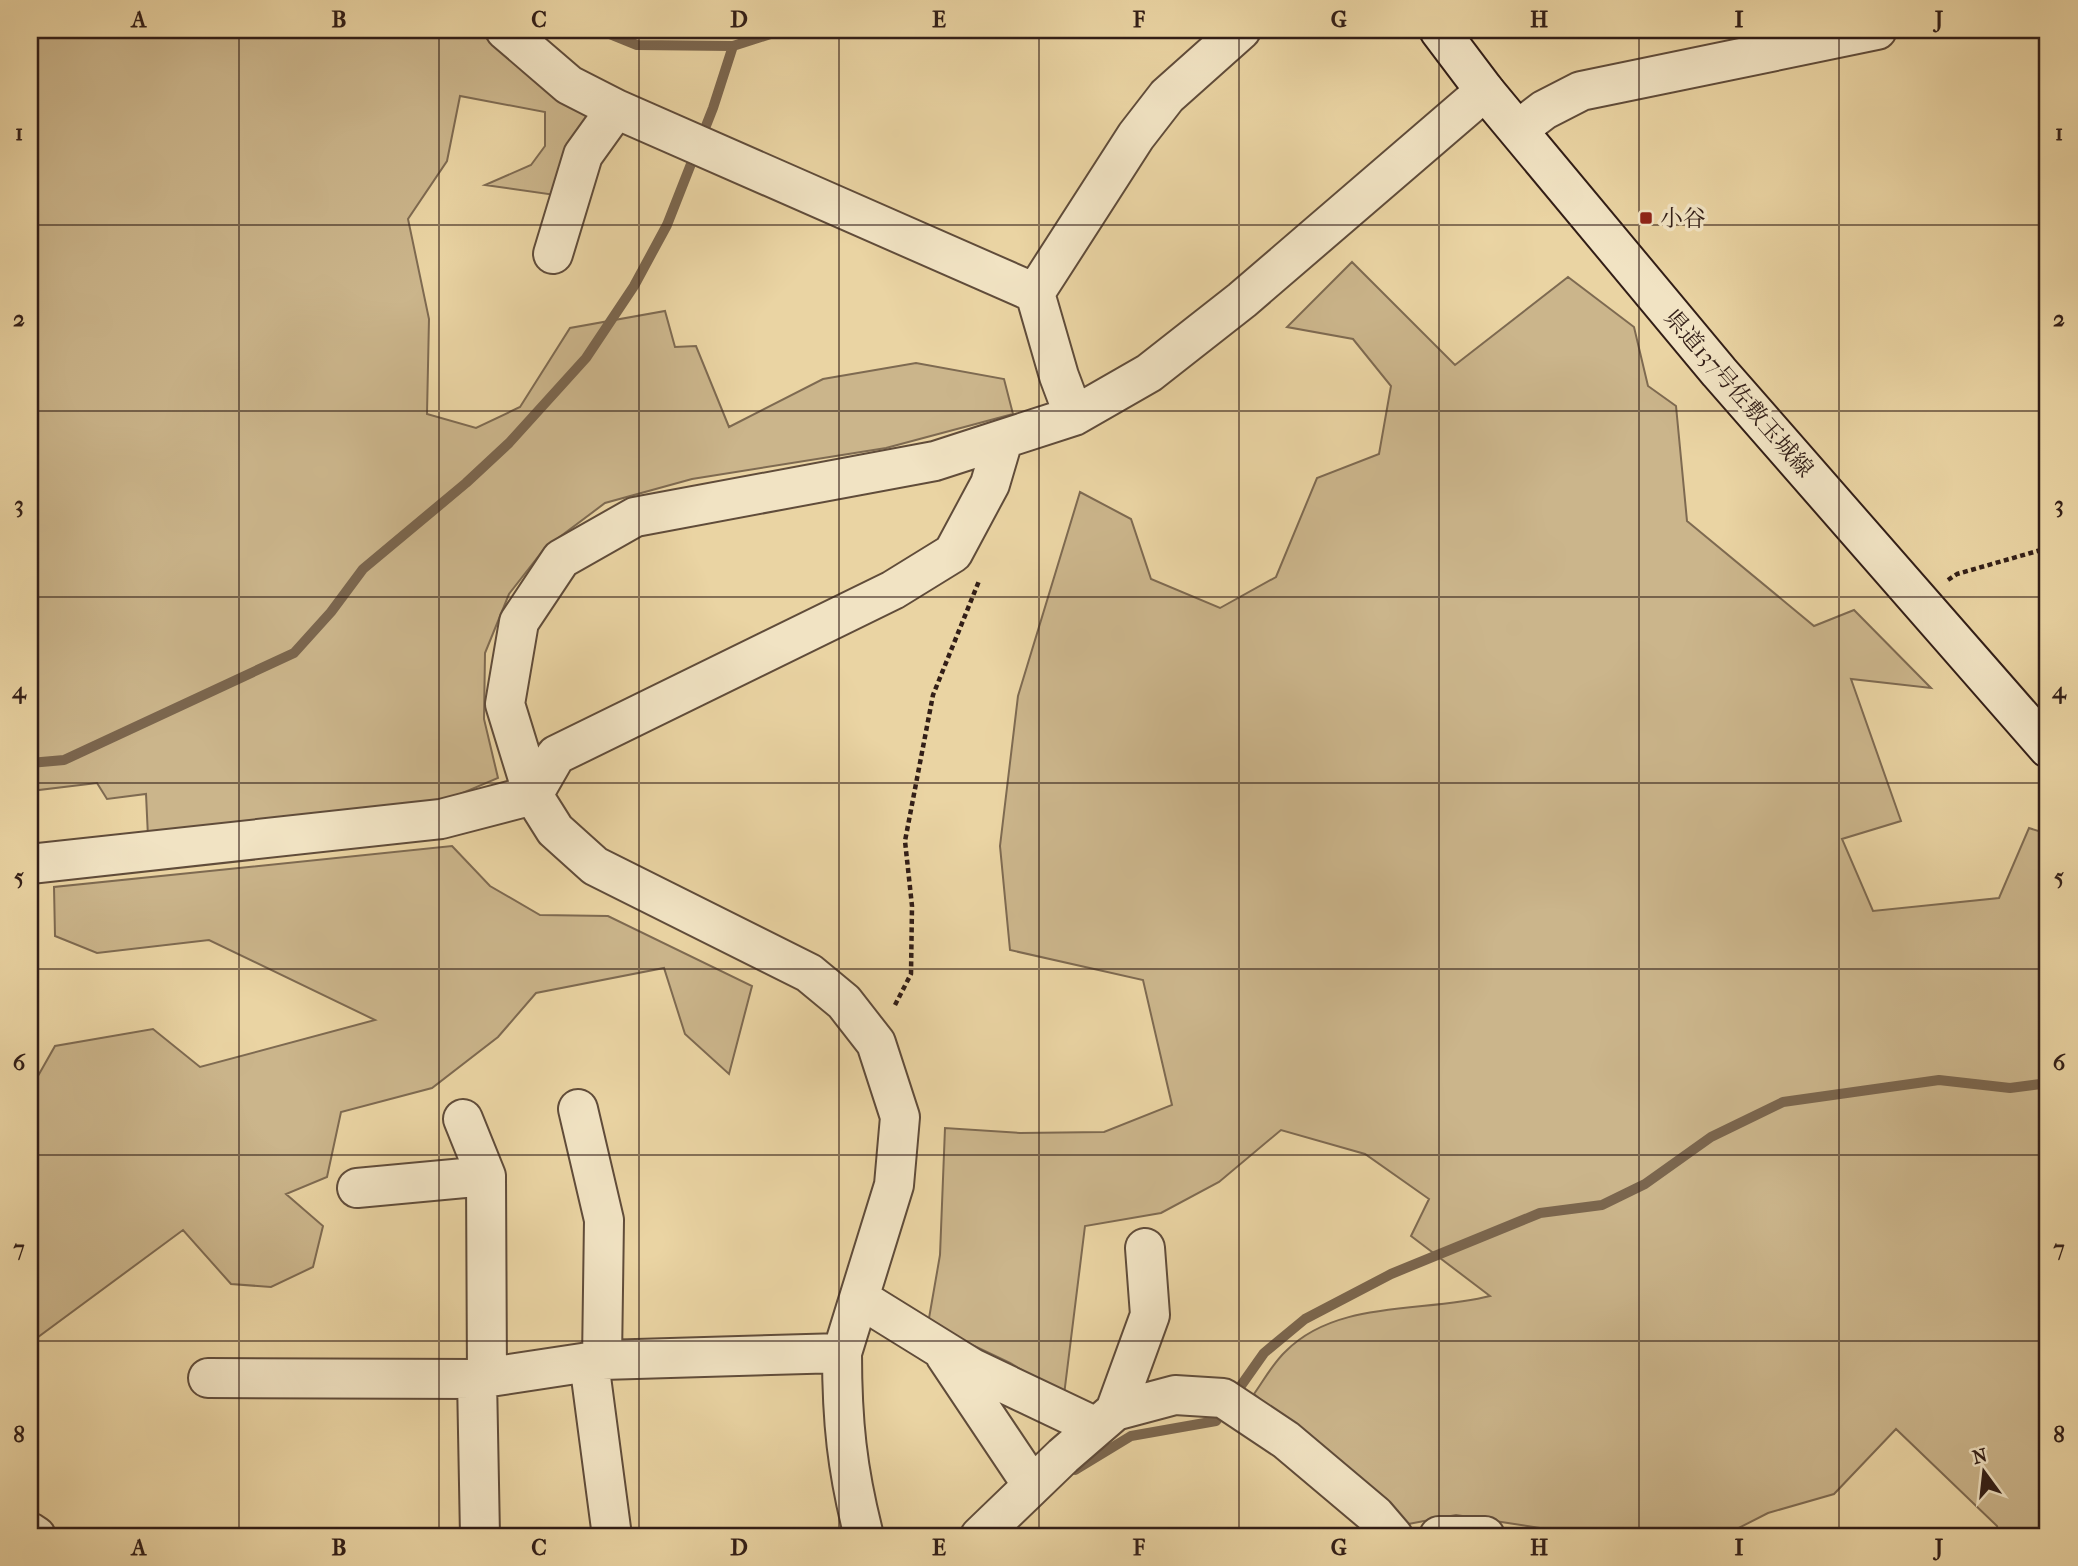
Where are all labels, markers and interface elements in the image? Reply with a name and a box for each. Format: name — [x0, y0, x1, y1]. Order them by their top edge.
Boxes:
text: A — [130, 6, 148, 33]
text: B — [332, 6, 347, 33]
text: C — [531, 6, 547, 33]
text: D — [730, 6, 748, 33]
text: E — [932, 6, 946, 33]
text: F — [1132, 6, 1146, 33]
text: G — [1331, 6, 1347, 33]
text: H — [1530, 6, 1548, 33]
text: I — [1735, 6, 1744, 33]
text: J — [1933, 6, 1944, 33]
text: 1 — [15, 119, 23, 146]
text: 1 — [2055, 119, 2063, 146]
place label: 小谷 — [1660, 205, 1706, 232]
marker: 小谷 — [1638, 210, 1654, 226]
street label: 県道137号佐敷玉城線 — [1659, 304, 1819, 482]
text: 2 — [13, 305, 25, 332]
text: 2 — [2053, 305, 2065, 332]
text: 3 — [14, 491, 24, 518]
text: 3 — [2054, 491, 2064, 518]
text: 4 — [11, 677, 27, 704]
text: 4 — [2051, 677, 2067, 704]
text: 5 — [14, 863, 24, 890]
text: 5 — [2054, 863, 2064, 890]
text: 6 — [13, 1049, 26, 1076]
text: 6 — [2053, 1049, 2066, 1076]
text: 7 — [12, 1235, 25, 1262]
text: 7 — [2052, 1235, 2065, 1262]
text: 8 — [13, 1421, 25, 1448]
text: 8 — [2053, 1421, 2065, 1448]
north arrow — [1948, 1436, 2018, 1506]
text: N — [1970, 1444, 1990, 1469]
text: A — [130, 1534, 148, 1561]
text: B — [332, 1534, 347, 1561]
text: C — [531, 1534, 547, 1561]
text: D — [730, 1534, 748, 1561]
text: E — [932, 1534, 946, 1561]
text: F — [1132, 1534, 1146, 1561]
text: G — [1331, 1534, 1347, 1561]
text: H — [1530, 1534, 1548, 1561]
text: I — [1735, 1534, 1744, 1561]
text: J — [1933, 1534, 1944, 1561]

